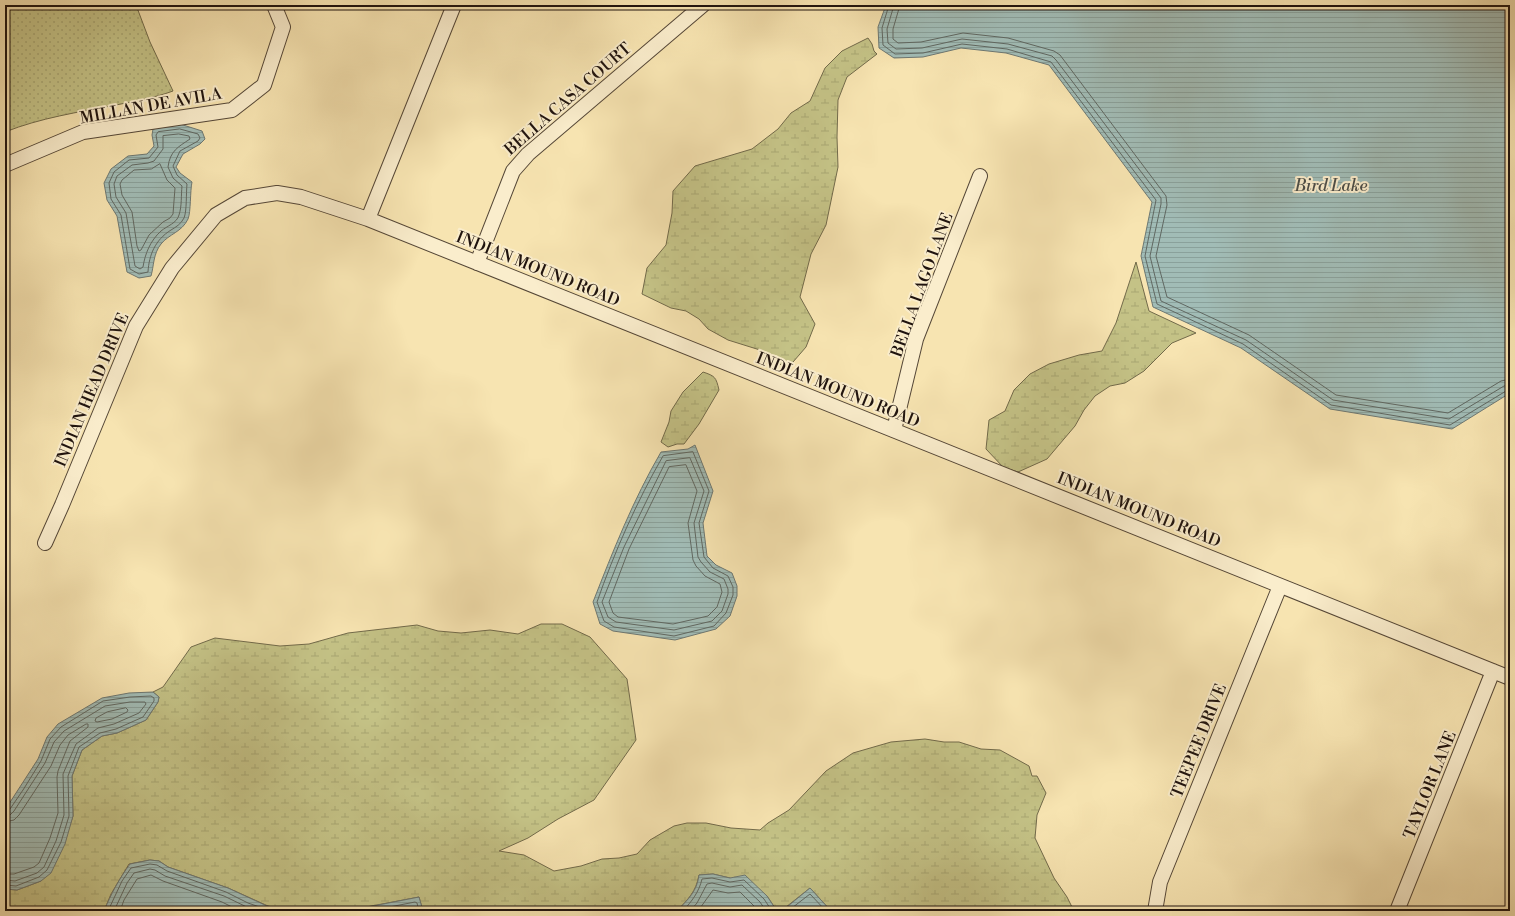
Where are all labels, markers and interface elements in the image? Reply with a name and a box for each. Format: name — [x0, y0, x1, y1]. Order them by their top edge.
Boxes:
street label: BELLA CASA COURT — [500, 38, 636, 160]
street label: MILLAN DE AVILA — [78, 83, 225, 128]
water label: Bird Lake — [1294, 175, 1368, 197]
street label: BELLA LAGO LANE — [886, 210, 957, 361]
street label: INDIAN MOUND ROAD — [453, 227, 623, 311]
street label: INDIAN HEAD DRIVE — [51, 310, 133, 470]
street label: INDIAN MOUND ROAD — [753, 348, 923, 432]
street label: INDIAN MOUND ROAD — [1054, 468, 1224, 552]
street label: TEEPEE DRIVE — [1167, 681, 1231, 801]
street label: TAYLOR LANE — [1399, 728, 1461, 842]

